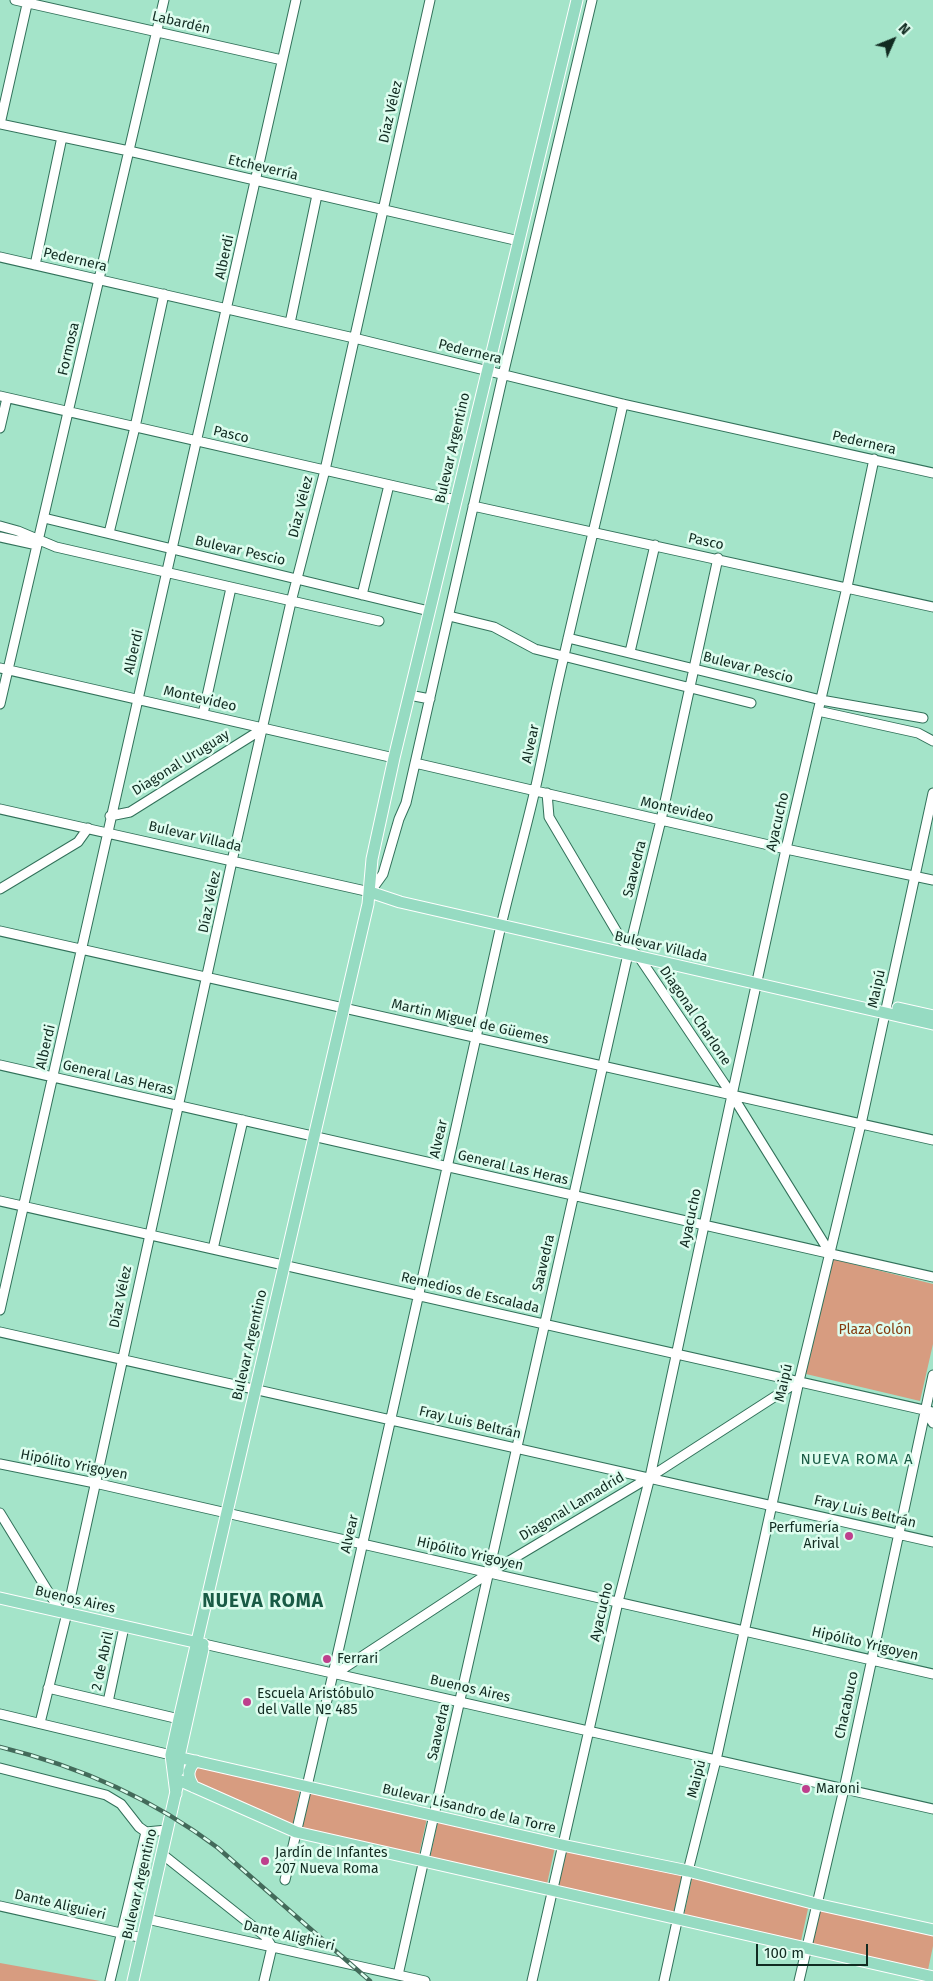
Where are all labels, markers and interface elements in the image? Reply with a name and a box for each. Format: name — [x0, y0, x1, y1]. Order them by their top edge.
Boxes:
street label: Labardén — [150, 8, 212, 38]
north arrow — [868, 15, 918, 65]
text: N — [895, 20, 913, 38]
street label: Díaz Vélez — [376, 79, 406, 145]
street label: Etcheverría — [226, 152, 300, 184]
street label: Alberdi — [212, 233, 238, 281]
street label: Pedernera — [41, 244, 109, 276]
street label: Formosa — [55, 321, 83, 377]
street label: Pedernera — [436, 336, 504, 368]
street label: Bulevar Argentino — [432, 391, 474, 505]
street label: Pasco — [212, 423, 250, 447]
street label: Pedernera — [830, 427, 898, 459]
street label: Díaz Vélez — [285, 474, 317, 540]
street label: Pasco — [687, 530, 725, 554]
street label: Bulevar Pescio — [193, 532, 287, 570]
street label: Alberdi — [121, 628, 147, 676]
street label: Bulevar Pescio — [701, 649, 795, 687]
street label: Montevideo — [162, 682, 238, 716]
street label: Alvear — [519, 723, 543, 765]
street label: Diagonal Uruguay — [129, 726, 233, 800]
street label: Ayacucho — [763, 791, 793, 853]
street label: Montevideo — [639, 793, 715, 827]
street label: Bulevar Villada — [147, 818, 243, 856]
street label: Saavedra — [620, 839, 650, 899]
street label: Díaz Vélez — [195, 869, 225, 935]
street label: Bulevar Villada — [613, 928, 709, 966]
street label: Diagonal Charlone — [656, 963, 734, 1069]
street label: Maipú — [865, 968, 889, 1010]
street label: Martin Miguel de Güemes — [390, 996, 550, 1048]
street label: Alberdi — [33, 1023, 59, 1071]
street label: General Las Heras — [61, 1057, 175, 1099]
street label: Alvear — [426, 1118, 452, 1160]
street label: General Las Heras — [456, 1147, 570, 1189]
street label: Ayacucho — [677, 1187, 705, 1249]
street label: Saavedra — [529, 1233, 559, 1293]
street label: Díaz Vélez — [106, 1264, 136, 1330]
street label: Remedios de Escalada — [399, 1269, 541, 1317]
street label: Bulevar Argentino — [229, 1288, 271, 1402]
park label: Plaza Colón — [838, 1322, 912, 1338]
street label: Maipú — [771, 1362, 797, 1404]
street label: Fray Luis Beltrán — [417, 1403, 523, 1443]
street label: Hipólito Yrigoyen — [19, 1446, 129, 1484]
district label: NUEVA ROMA A — [799, 1451, 915, 1469]
street label: Diagonal Lamadrid — [517, 1469, 627, 1545]
street label: Fray Luis Beltrán — [812, 1492, 918, 1532]
street label: Alvear — [337, 1513, 363, 1555]
place label: Perfumería Arival — [769, 1520, 839, 1552]
marker: Perfumería Arival — [843, 1530, 855, 1542]
street label: Hipólito Yrigoyen — [415, 1534, 525, 1574]
street label: Ayacucho — [587, 1581, 617, 1643]
street label: Buenos Aires — [33, 1583, 117, 1617]
district label: NUEVA ROMA — [201, 1591, 325, 1613]
street label: Hipólito Yrigoyen — [810, 1624, 920, 1664]
street label: 2 de Abril — [89, 1630, 117, 1692]
place label: Ferrari — [337, 1651, 378, 1667]
marker: Ferrari — [321, 1653, 333, 1665]
street label: Chacabuco — [832, 1670, 862, 1740]
street label: Buenos Aires — [428, 1672, 512, 1706]
place label: Escuela Aristóbulo del Valle Nº 485 — [257, 1686, 374, 1718]
marker: Escuela Aristóbulo del Valle Nº 485 — [241, 1696, 253, 1708]
street label: Saavedra — [424, 1702, 454, 1762]
street label: Maipú — [684, 1758, 710, 1800]
street label: Bulevar Lisandro de la Torre — [381, 1781, 557, 1837]
place label: Maroni — [816, 1781, 860, 1797]
marker: Maroni — [800, 1783, 812, 1795]
street label: Bulevar Argentino — [119, 1827, 161, 1941]
place label: Jardín de Infantes 207 Nueva Roma — [275, 1845, 388, 1878]
marker: Jardín de Infantes 207 Nueva Roma — [259, 1855, 271, 1867]
street label: Dante Aliguieri — [13, 1886, 107, 1924]
street label: Dante Alighieri — [242, 1917, 336, 1955]
scale bar — [758, 1934, 870, 1966]
text: 100 m — [764, 1944, 804, 1962]

